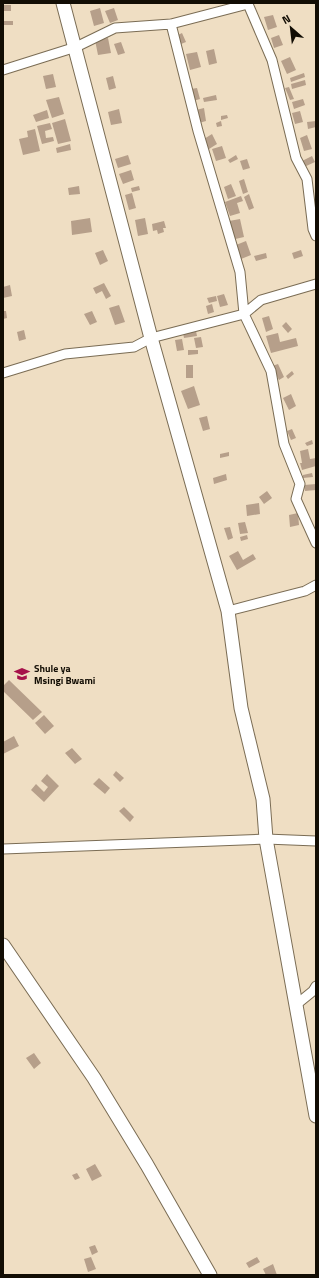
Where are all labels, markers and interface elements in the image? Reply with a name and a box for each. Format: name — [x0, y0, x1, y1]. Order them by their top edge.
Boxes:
north arrow — [271, 8, 311, 48]
text: N — [279, 10, 293, 28]
place label: Shule ya Msingi Bwami — [34, 661, 95, 688]
school or university icon: Shule ya Msingi Bwami — [13, 665, 31, 683]

